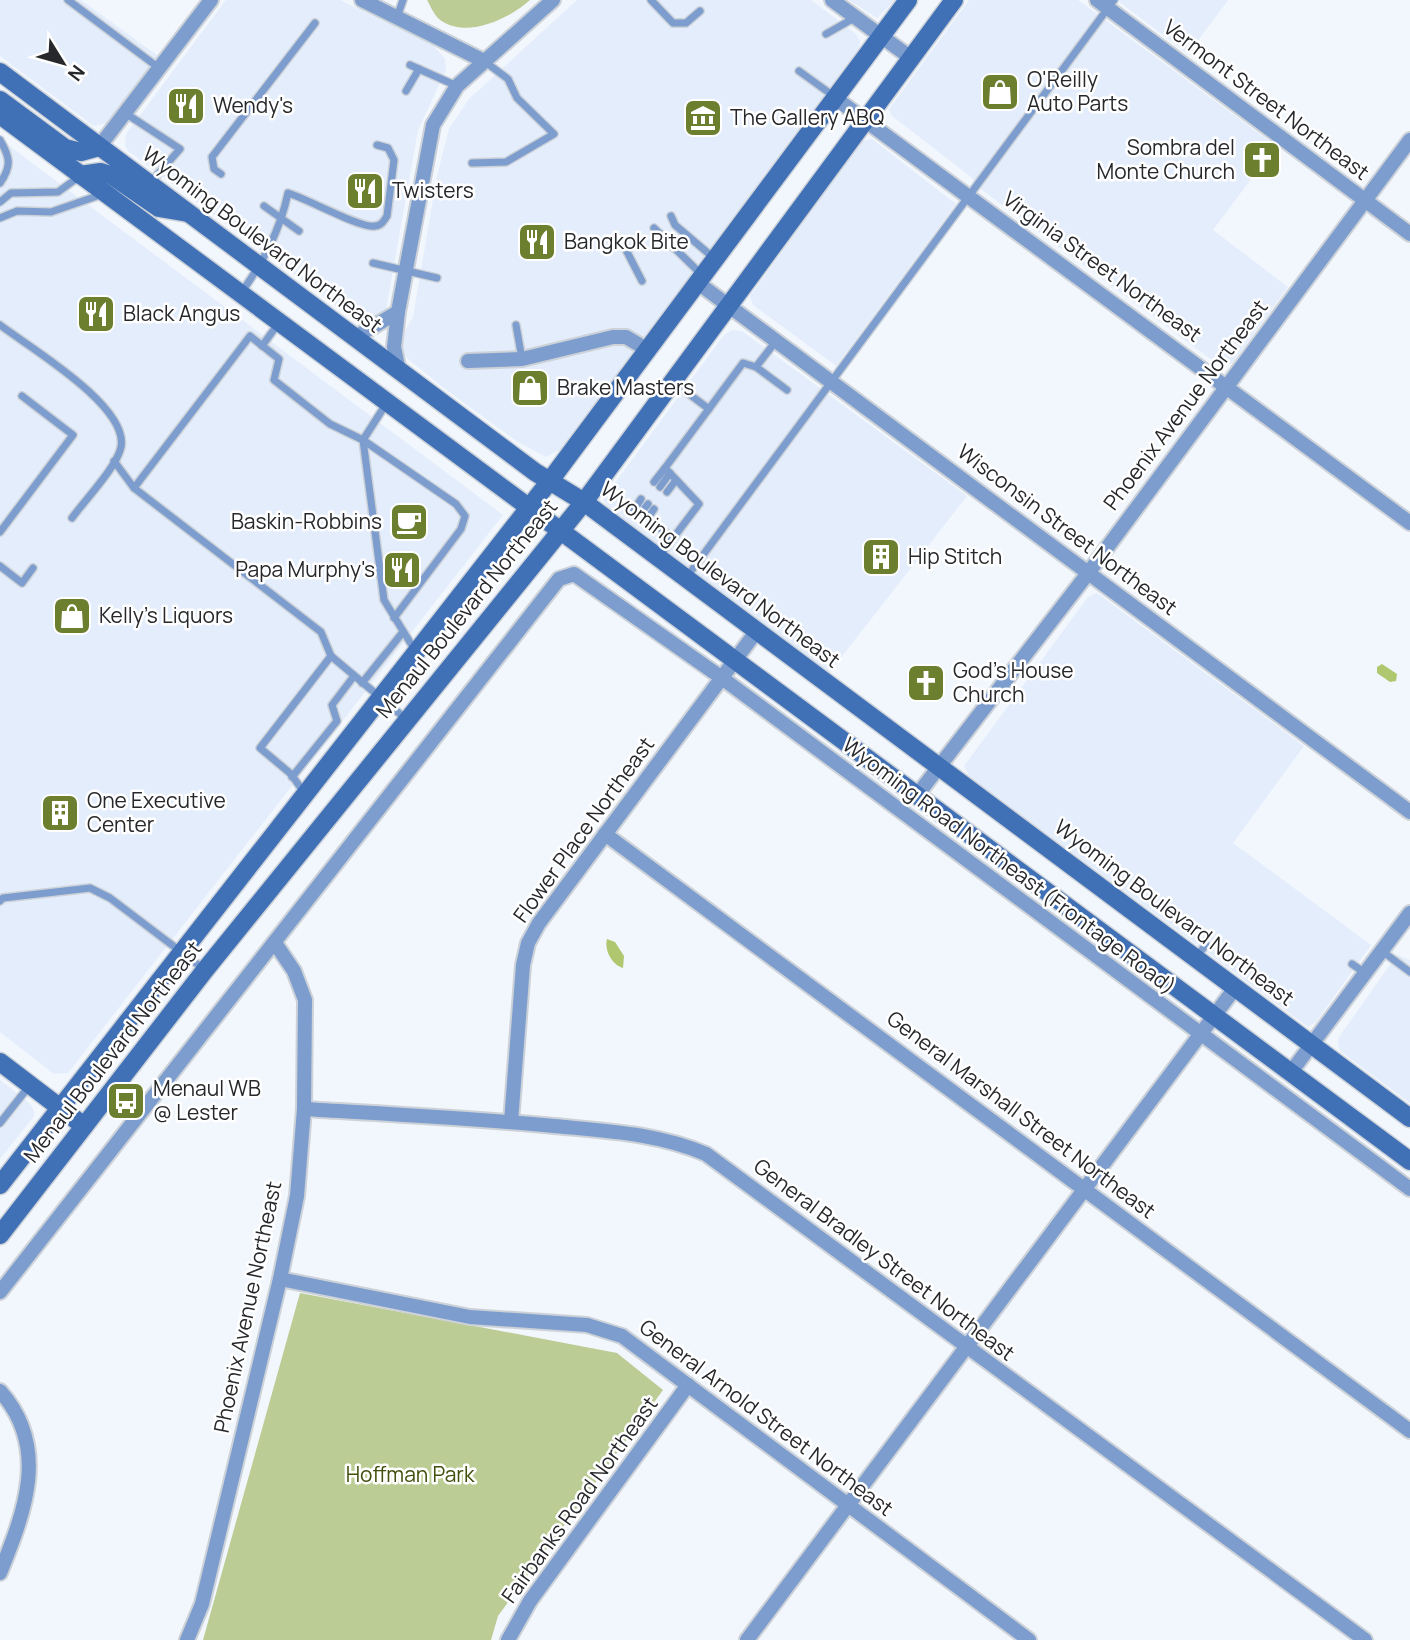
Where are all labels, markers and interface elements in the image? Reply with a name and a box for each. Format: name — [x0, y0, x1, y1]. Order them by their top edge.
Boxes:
street label: Vermont Street Northeast — [1158, 13, 1375, 186]
north arrow — [28, 28, 98, 98]
text: N — [62, 60, 91, 87]
place label: O'Reilly Auto Parts — [1027, 65, 1128, 117]
shop icon: O'Reilly Auto Parts — [979, 71, 1021, 113]
restaurant icon: Wendy's — [165, 85, 207, 127]
place label: Wendy's — [213, 91, 293, 119]
museum icon: The Gallery ABQ — [682, 97, 724, 139]
place label: The Gallery ABQ — [730, 103, 884, 131]
place label: Sombra del Monte Church — [1097, 133, 1235, 185]
church icon: Sombra del Monte Church — [1241, 139, 1283, 181]
street label: Wyoming Boulevard Northeast — [137, 140, 388, 339]
restaurant icon: Twisters — [344, 170, 386, 212]
place label: Twisters — [392, 176, 474, 204]
street label: Virginia Street Northeast — [998, 185, 1208, 348]
restaurant icon: Bangkok Bite — [516, 221, 558, 263]
place label: Bangkok Bite — [564, 227, 689, 255]
restaurant icon: Black Angus — [75, 293, 117, 335]
street label: Phoenix Avenue Northeast — [1097, 293, 1274, 515]
place label: Black Angus — [123, 299, 240, 327]
shop icon: Brake Masters — [509, 367, 551, 409]
place label: Brake Masters — [557, 373, 694, 401]
street label: Wisconsin Street Northeast — [952, 437, 1183, 621]
street label: Wyoming Boulevard Northeast — [595, 475, 846, 674]
street label: Menaul Boulevard Northeast — [369, 493, 563, 724]
cafe icon: Baskin-Robbins — [388, 501, 430, 543]
place label: Baskin-Robbins — [231, 507, 382, 535]
building icon: Hip Stitch — [860, 536, 902, 578]
place label: Hip Stitch — [908, 542, 1002, 570]
restaurant icon: Papa Murphy's — [381, 549, 423, 591]
place label: Papa Murphy's — [235, 555, 375, 583]
shop icon: Kelly's Liquors — [51, 595, 93, 637]
place label: Kelly's Liquors — [99, 601, 233, 629]
place label: God's House Church — [953, 656, 1073, 708]
church icon: God's House Church — [905, 662, 947, 704]
street label: Wyoming Road Northeast (Frontage Road) — [837, 730, 1182, 1000]
street label: Flower Place Northeast — [506, 731, 660, 928]
place label: One Executive Center — [87, 786, 226, 838]
building icon: One Executive Center — [39, 792, 81, 834]
street label: Wyoming Boulevard Northeast — [1049, 813, 1300, 1012]
street label: Menaul Boulevard Northeast — [17, 935, 208, 1168]
street label: General Marshall Street Northeast — [882, 1004, 1162, 1224]
place label: Menaul WB @ Lester — [153, 1074, 261, 1126]
bus stop icon: Menaul WB @ Lester — [105, 1080, 147, 1122]
street label: General Bradley Street Northeast — [748, 1152, 1021, 1367]
street label: Phoenix Avenue Northeast — [207, 1178, 287, 1435]
street label: General Arnold Street Northeast — [634, 1312, 899, 1522]
street label: Fairbanks Road Northeast — [495, 1391, 664, 1608]
park label: Hoffman Park — [346, 1460, 475, 1488]

